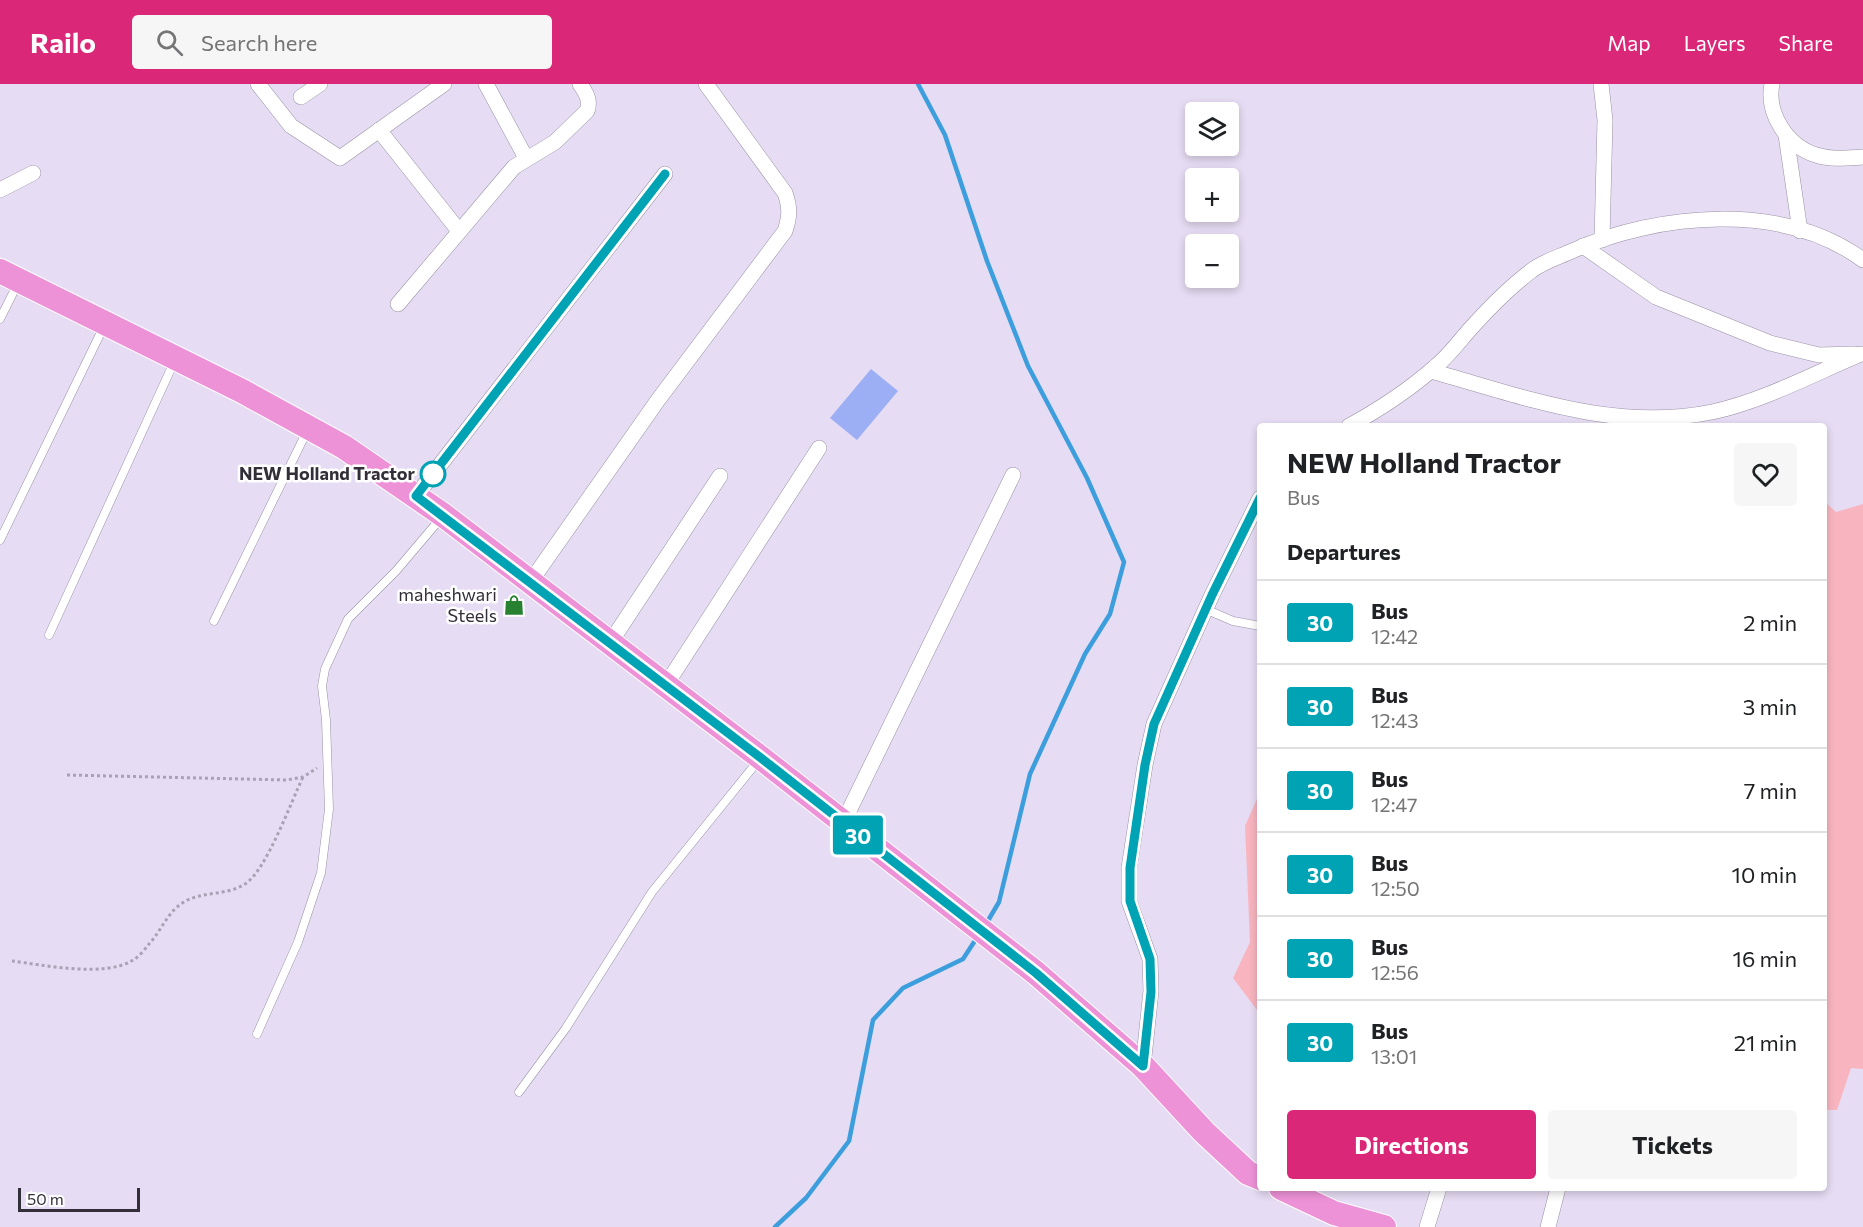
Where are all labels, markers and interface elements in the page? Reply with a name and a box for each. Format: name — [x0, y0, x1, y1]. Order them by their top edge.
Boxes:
search box — [132, 15, 552, 69]
text: Railo — [30, 25, 96, 59]
icon: search — [153, 26, 186, 59]
text: Search here — [201, 29, 317, 56]
text: Map — [1607, 30, 1651, 55]
text: Layers — [1684, 30, 1746, 55]
text: Share — [1779, 30, 1833, 55]
map controls — [1185, 102, 1239, 288]
button: layers — [1185, 102, 1239, 156]
button: + — [1185, 168, 1239, 222]
button: − — [1185, 234, 1239, 288]
button: heart — [1734, 443, 1797, 506]
text: NEW Holland Tractor — [1287, 445, 1561, 479]
marker: NEW Holland Tractor — [420, 461, 446, 487]
place label: NEW Holland Tractor — [239, 462, 416, 484]
text: Bus — [1287, 485, 1320, 509]
text: Departures — [1287, 538, 1401, 565]
place label: maheshwari Steels — [398, 583, 497, 626]
shop icon: maheshwari Steels — [502, 593, 526, 617]
text: Bus — [1371, 597, 1408, 624]
text: 2 min — [1743, 609, 1797, 636]
text: 30 — [1307, 610, 1333, 635]
text: 12:42 — [1371, 624, 1418, 648]
text: Bus — [1371, 681, 1408, 708]
text: 3 min — [1743, 693, 1797, 720]
text: 30 — [1307, 694, 1333, 719]
text: 12:43 — [1371, 708, 1419, 732]
text: Bus — [1371, 765, 1408, 792]
text: 7 min — [1744, 777, 1797, 804]
text: 30 — [1307, 778, 1333, 803]
text: 12:47 — [1371, 792, 1418, 816]
line badge: 30 — [831, 816, 885, 855]
text: 30 — [845, 823, 871, 848]
text: Bus — [1371, 849, 1408, 876]
text: 10 min — [1732, 861, 1797, 888]
text: 30 — [1307, 862, 1333, 887]
text: 12:50 — [1371, 876, 1420, 900]
text: Bus — [1371, 933, 1408, 960]
text: 16 min — [1733, 945, 1797, 972]
text: 30 — [1307, 946, 1333, 971]
text: 12:56 — [1371, 960, 1419, 984]
text: Bus — [1371, 1017, 1408, 1044]
text: 21 min — [1734, 1029, 1797, 1056]
text: 30 — [1307, 1030, 1333, 1055]
text: 13:01 — [1371, 1044, 1417, 1068]
button: Directions — [1287, 1110, 1536, 1179]
button: Tickets — [1548, 1110, 1797, 1179]
scale bar — [18, 1185, 140, 1212]
text: 50 m — [27, 1189, 64, 1208]

